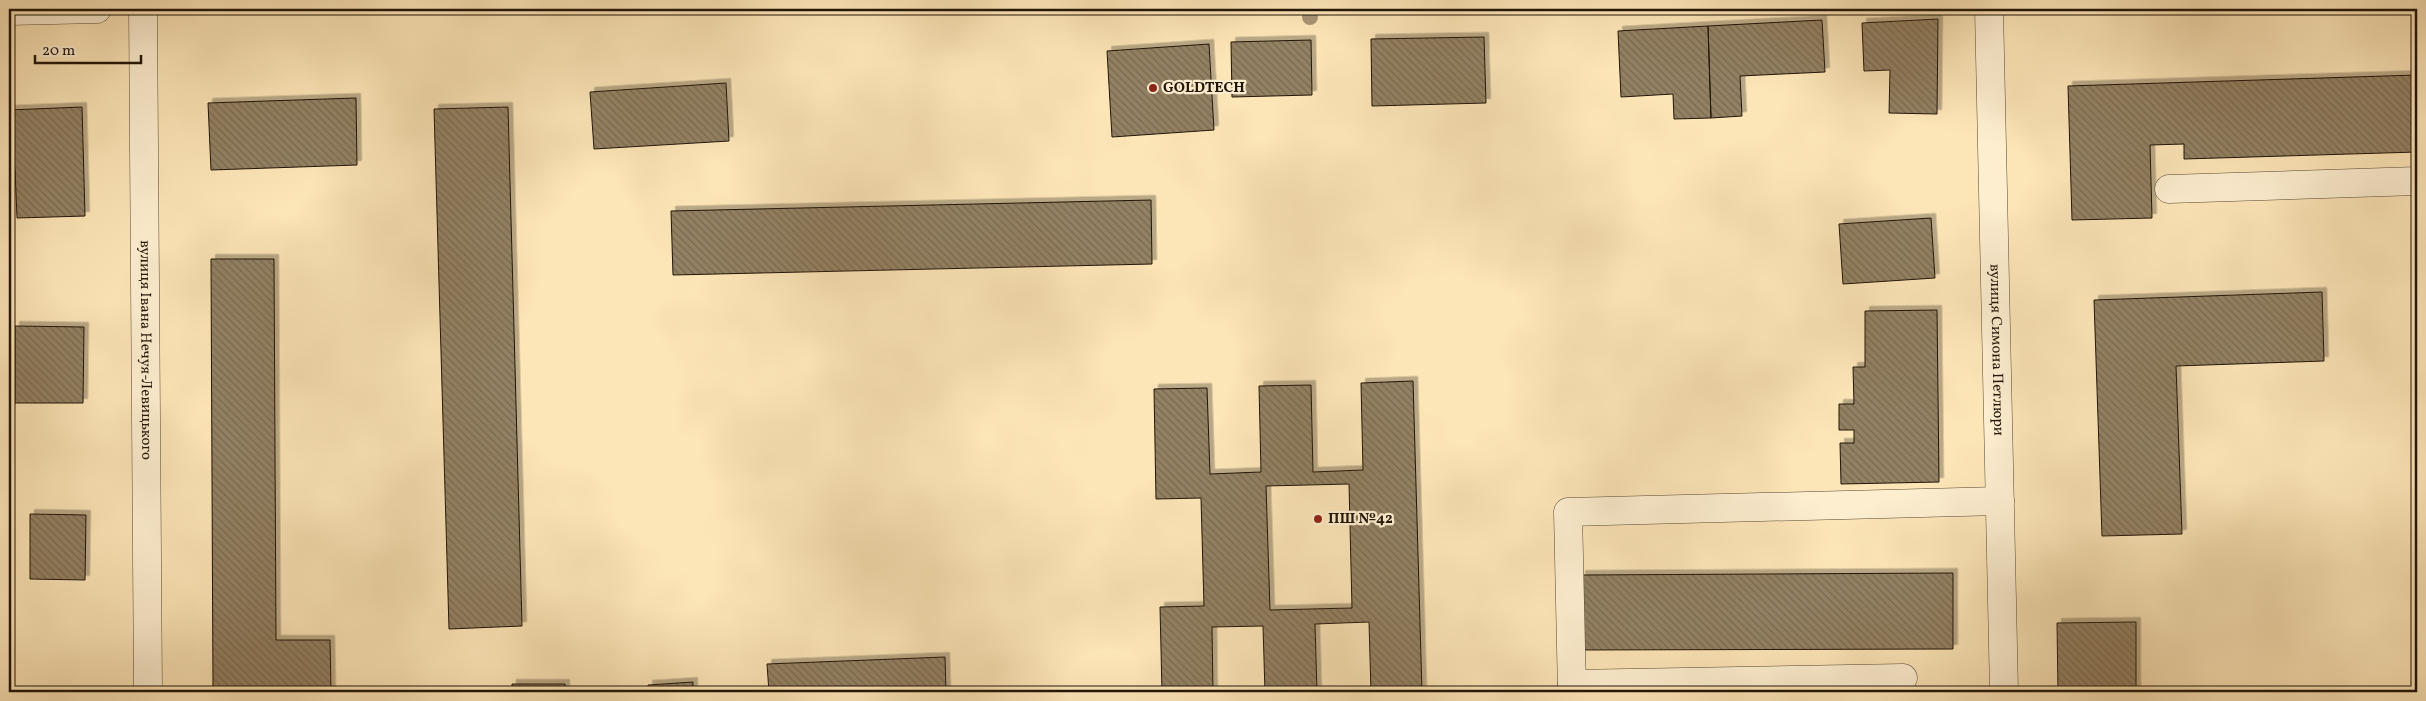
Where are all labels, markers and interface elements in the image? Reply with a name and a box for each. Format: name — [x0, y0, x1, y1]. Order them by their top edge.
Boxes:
scale bar — [35, 32, 141, 64]
text: 20 m — [42, 41, 75, 62]
place label: GOLDTECH — [1163, 78, 1245, 99]
marker: GOLDTECH — [1147, 82, 1159, 94]
street label: вулиця Івана Нечуя-Левицького — [134, 240, 157, 460]
street label: вулиця Симона Петлюри — [1984, 264, 2009, 436]
place label: ПШ №42 — [1328, 509, 1393, 530]
marker: ПШ №42 — [1312, 513, 1324, 525]

